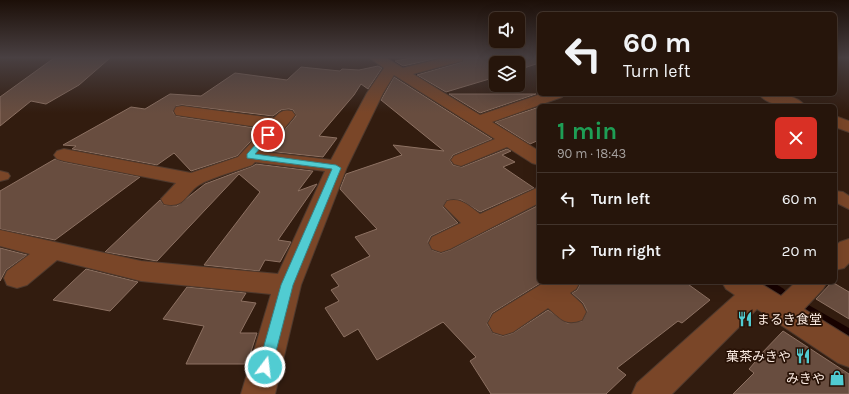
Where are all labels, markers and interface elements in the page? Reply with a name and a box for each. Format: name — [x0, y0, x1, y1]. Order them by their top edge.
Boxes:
map controls — [489, 12, 525, 92]
button: sound — [489, 12, 525, 48]
text: 60 m — [623, 26, 691, 59]
icon: left — [557, 28, 609, 80]
button: layers — [489, 56, 525, 92]
text: Turn left — [623, 60, 691, 82]
text: 1 min — [557, 117, 617, 145]
button: close — [775, 117, 817, 159]
pin — [251, 118, 285, 152]
icon: arrive — [257, 124, 279, 146]
text: 90 m · 18:43 — [557, 146, 626, 161]
icon: left — [557, 188, 579, 210]
text: Turn left — [591, 190, 650, 208]
text: 60 m — [782, 190, 817, 208]
icon: right — [557, 240, 579, 262]
text: Turn right — [591, 242, 661, 260]
text: 20 m — [782, 242, 817, 260]
restaurant icon: まるき食堂 — [736, 310, 754, 328]
place label: まるき食堂 — [757, 312, 822, 327]
position arrow — [244, 346, 286, 388]
restaurant icon: 菓茶みきや — [794, 347, 812, 365]
place label: 菓茶みきや — [726, 349, 791, 364]
shop icon: みきや — [828, 369, 846, 387]
place label: みきや — [786, 371, 825, 386]

